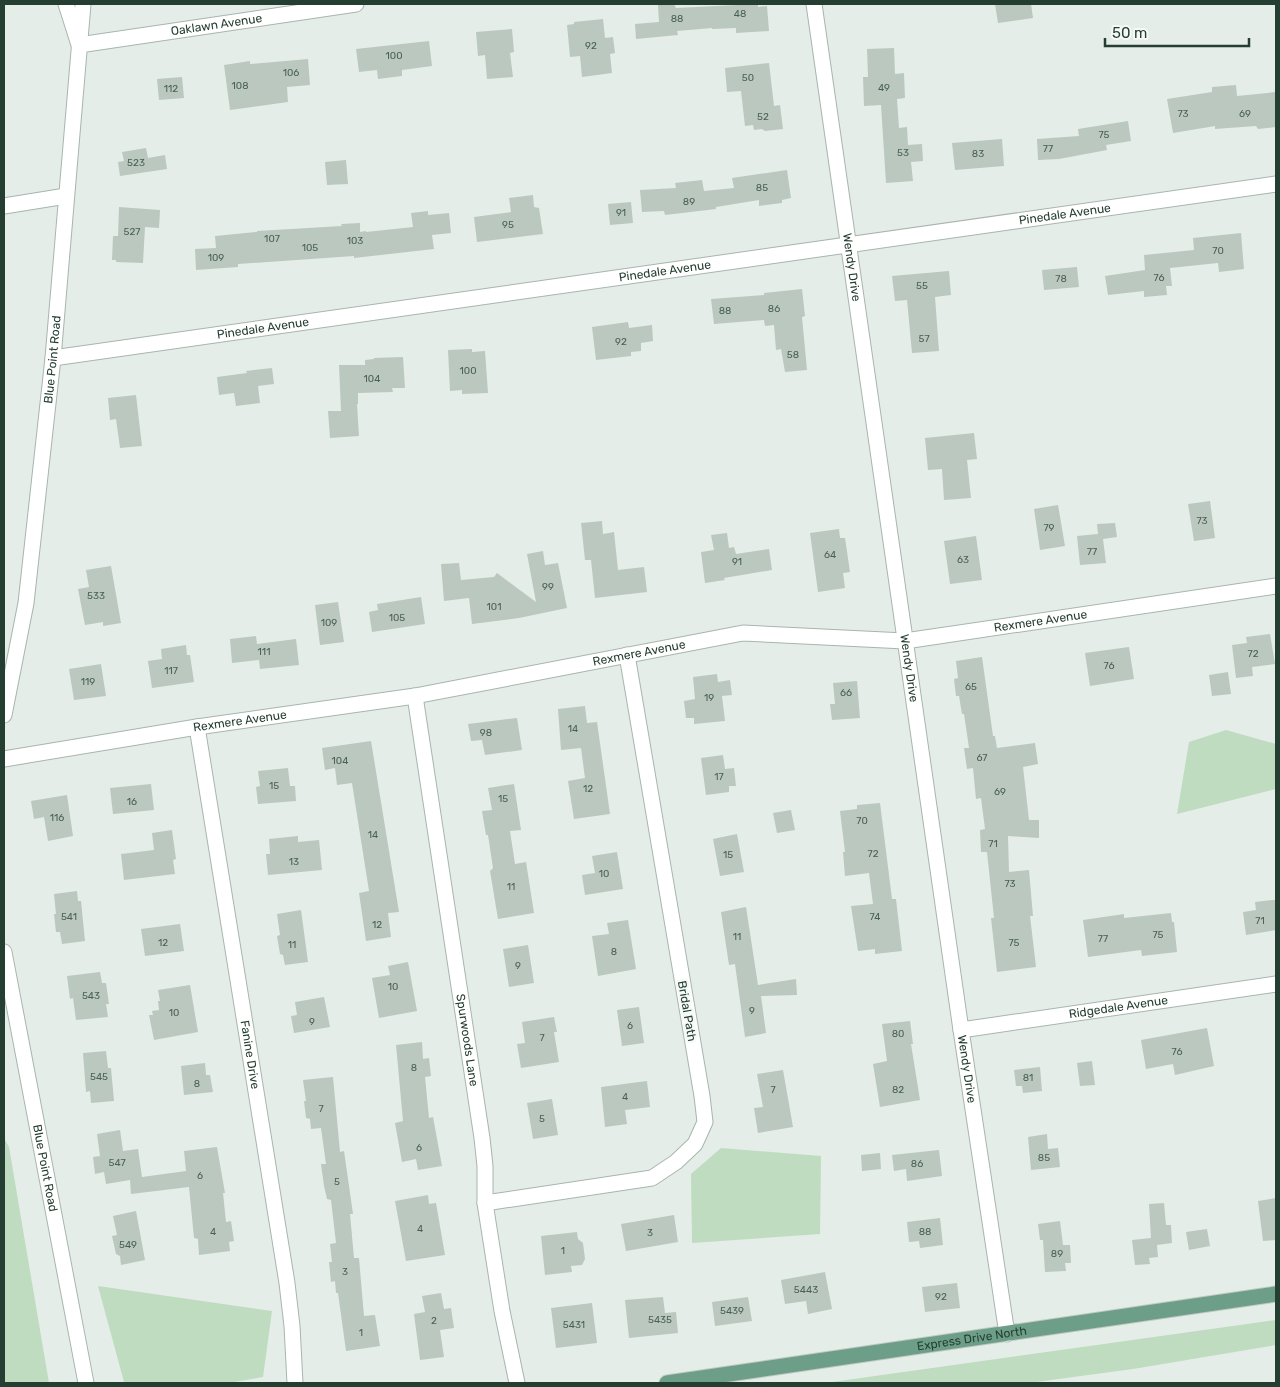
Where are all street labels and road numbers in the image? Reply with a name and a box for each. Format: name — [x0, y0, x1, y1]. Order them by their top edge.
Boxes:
street label: Oaklawn Avenue — [170, 11, 263, 38]
street label: Pinedale Avenue — [1018, 201, 1112, 228]
street label: Wendy Drive — [840, 232, 864, 303]
street label: Pinedale Avenue — [618, 257, 712, 284]
street label: Blue Point Road — [41, 315, 64, 404]
street label: Pinedale Avenue — [216, 315, 310, 342]
street label: Rexmere Avenue — [993, 607, 1088, 635]
street label: Wendy Drive — [897, 633, 921, 703]
street label: Rexmere Avenue — [592, 637, 687, 669]
street label: Rexmere Avenue — [192, 707, 288, 734]
street label: Bridal Path — [675, 980, 699, 1042]
street label: Spurwoods Lane — [453, 993, 481, 1088]
street label: Ridgedale Avenue — [1068, 993, 1169, 1021]
street label: Fanine Drive — [238, 1019, 263, 1090]
street label: Wendy Drive — [955, 1034, 979, 1104]
street label: Blue Point Road — [30, 1123, 60, 1213]
street label: Express Drive North — [916, 1324, 1028, 1353]

